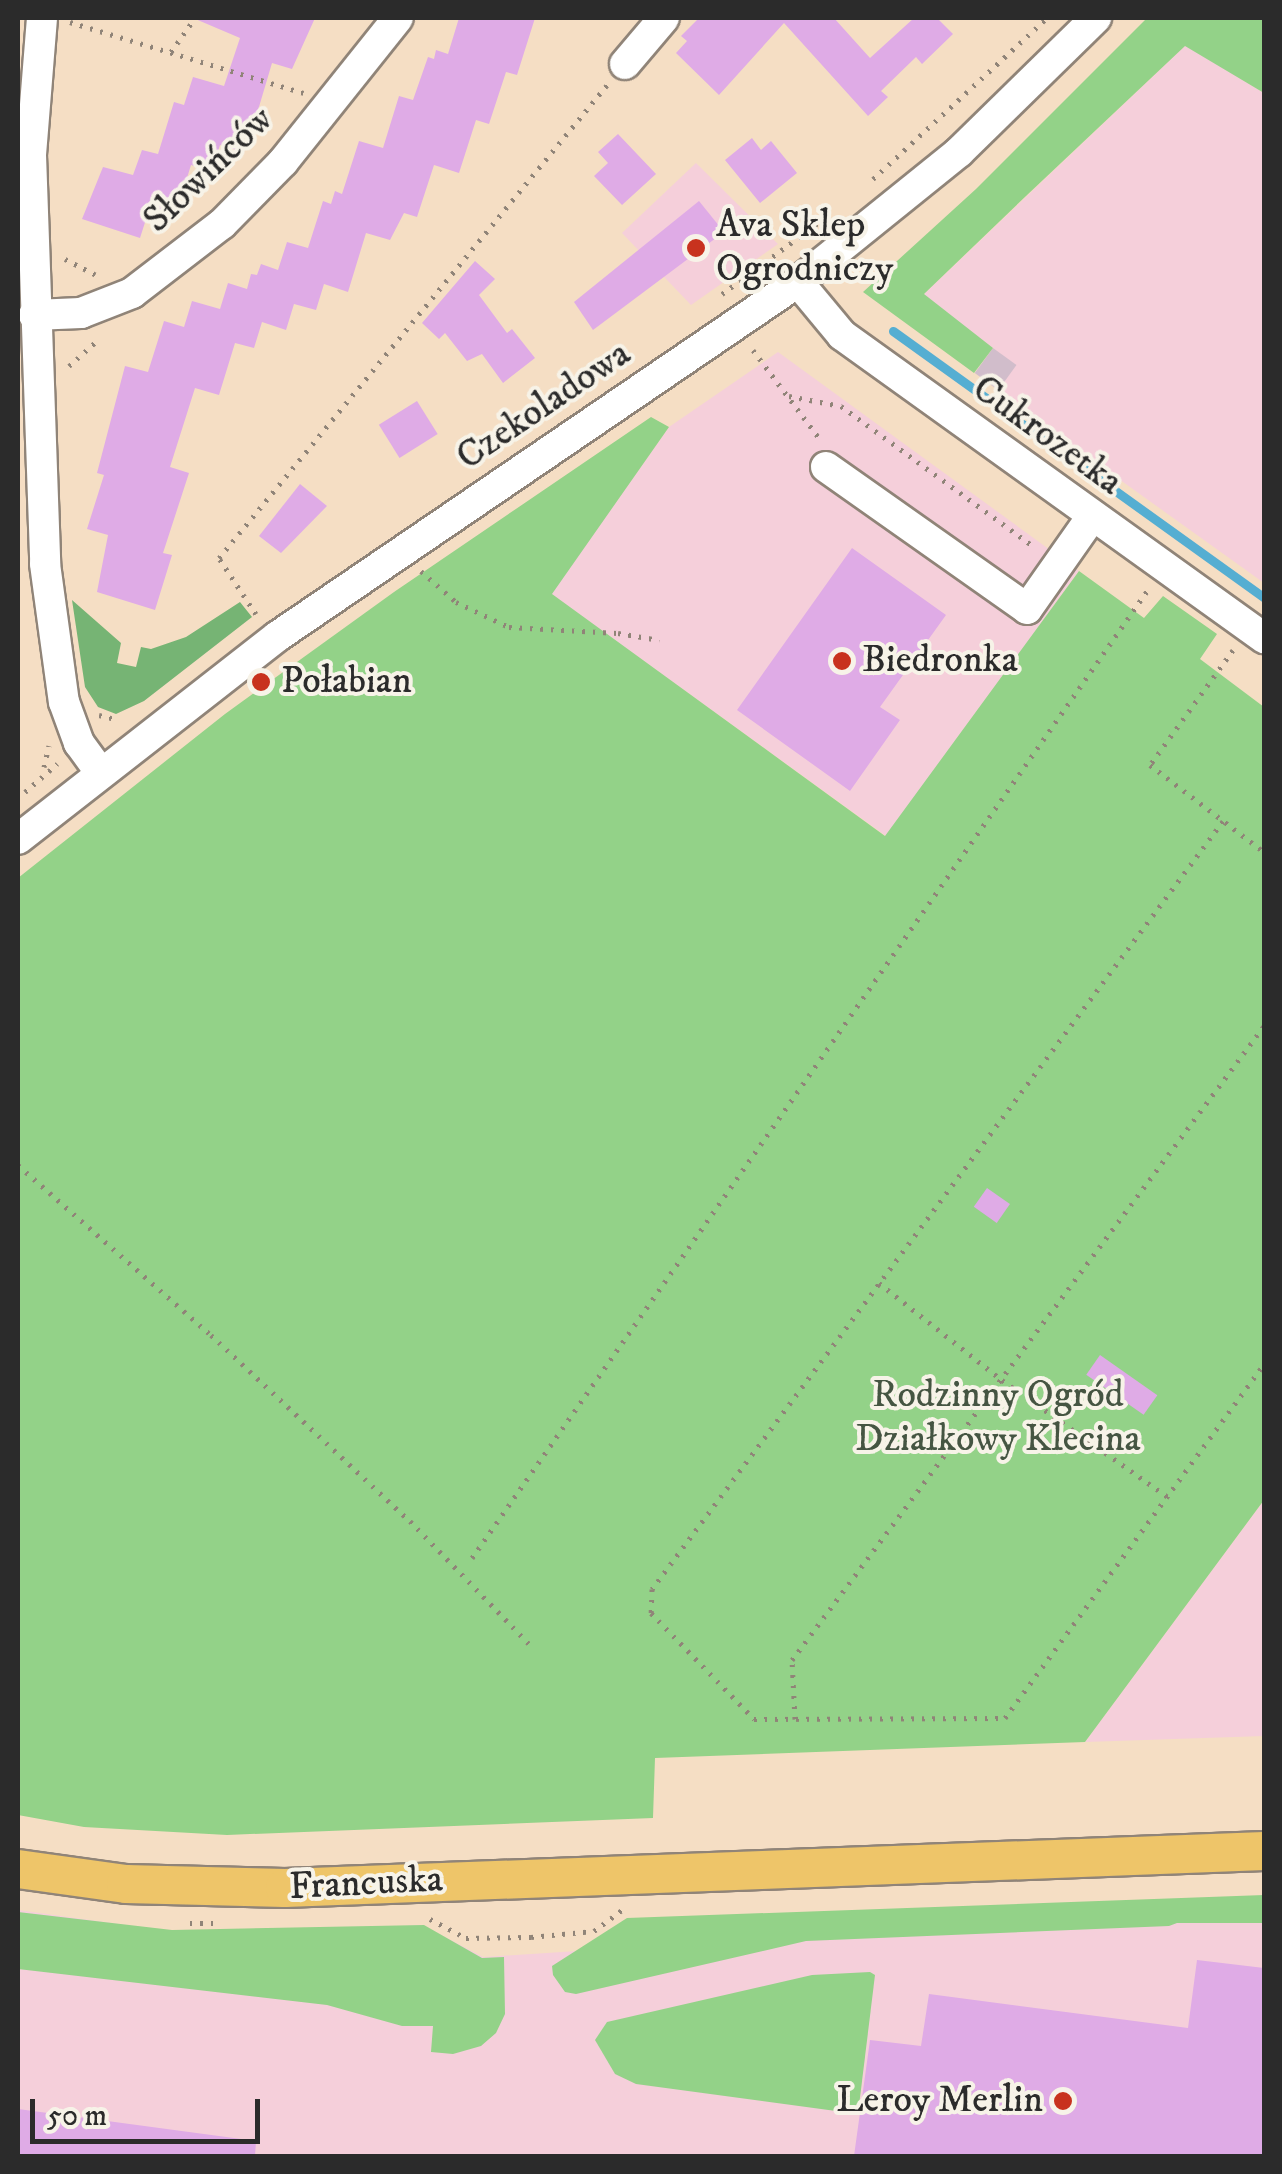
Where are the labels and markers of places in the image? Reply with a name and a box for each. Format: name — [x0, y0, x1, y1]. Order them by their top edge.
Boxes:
place label: Ava Sklep Ogrodniczy — [716, 203, 893, 292]
marker: Ava Sklep Ogrodniczy — [685, 237, 707, 259]
place label: Biedronka — [862, 638, 1018, 684]
marker: Biedronka — [831, 650, 853, 672]
place label: Połabian — [281, 659, 412, 705]
marker: Połabian — [250, 671, 272, 693]
place label: Leroy Merlin — [836, 2078, 1043, 2124]
marker: Leroy Merlin — [1052, 2090, 1074, 2112]

